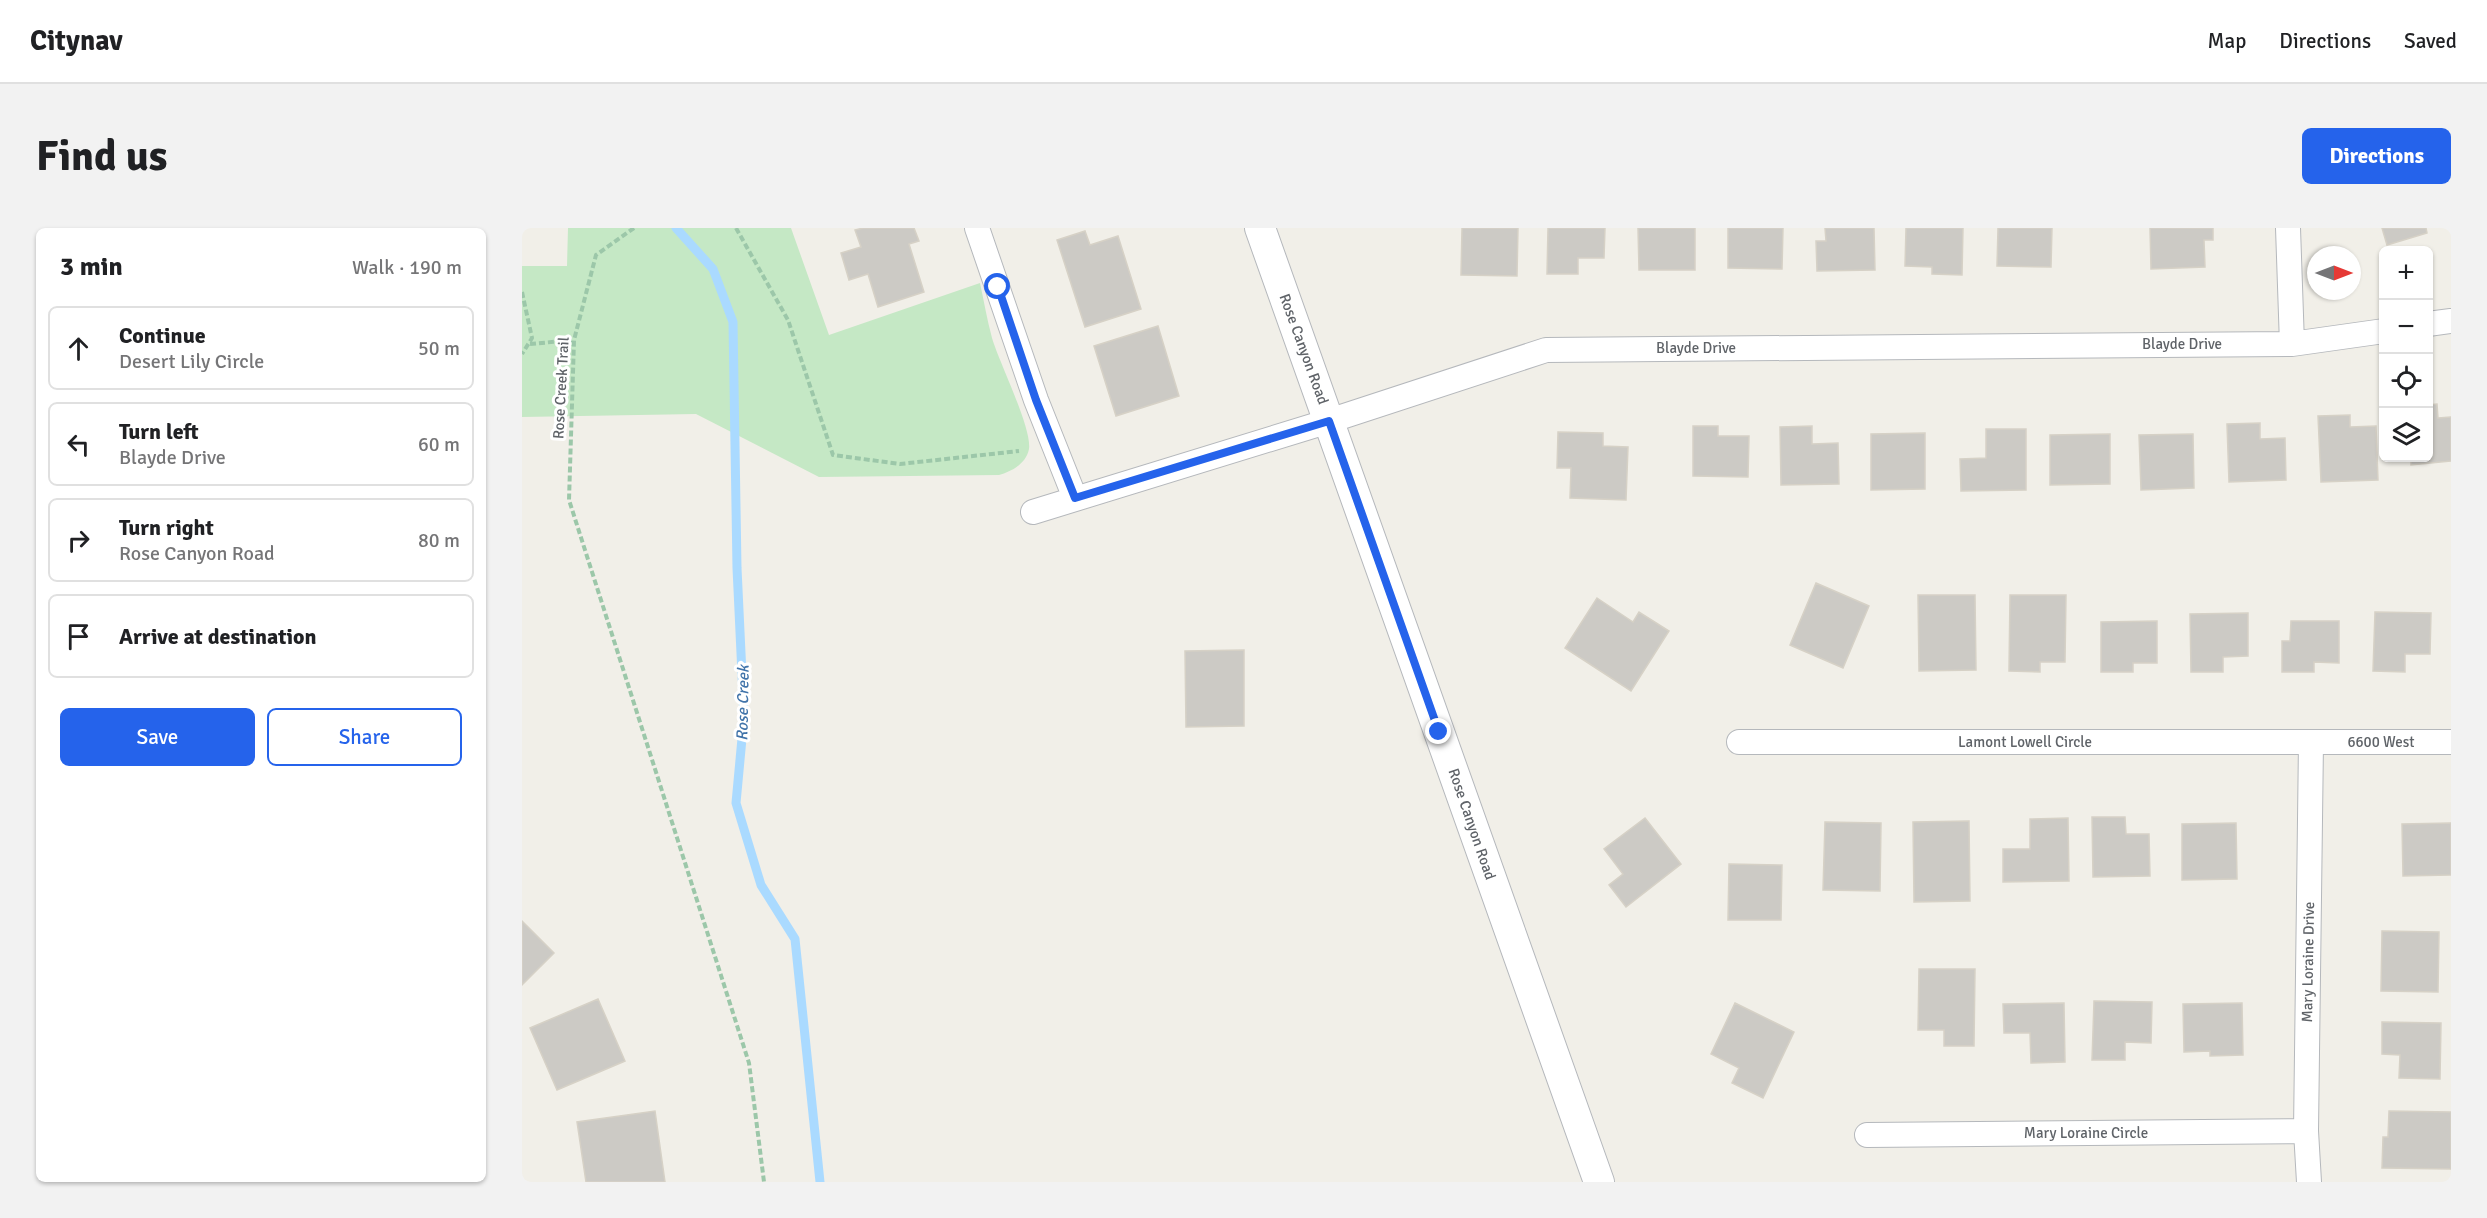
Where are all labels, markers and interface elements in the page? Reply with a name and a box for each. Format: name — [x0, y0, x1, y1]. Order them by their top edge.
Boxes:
text: Citynav — [30, 24, 123, 58]
text: Map — [2208, 28, 2246, 54]
text: Directions — [2279, 28, 2371, 54]
text: Saved — [2404, 28, 2457, 54]
button: Directions — [2302, 128, 2451, 184]
text: Find us — [36, 131, 167, 182]
north arrow — [2307, 246, 2361, 300]
map controls — [2379, 246, 2433, 462]
button: + — [2379, 246, 2433, 300]
text: 3 min — [60, 251, 123, 283]
text: Walk · 190 m — [352, 255, 462, 280]
route start — [984, 273, 1010, 299]
street label: Rose Canyon Road — [1276, 291, 1332, 407]
button: − — [2379, 300, 2433, 354]
text: Continue — [119, 322, 206, 349]
icon: ahead — [62, 332, 95, 365]
street label: Blayde Drive — [2142, 335, 2222, 353]
text: 50 m — [418, 336, 460, 361]
street label: Rose Creek Trail — [549, 336, 573, 440]
street label: Blayde Drive — [1656, 339, 1736, 357]
text: Desert Lily Circle — [119, 349, 264, 374]
button: locate — [2379, 354, 2433, 408]
button: layers — [2379, 408, 2433, 462]
text: Turn left — [119, 418, 199, 445]
icon: left — [62, 428, 95, 461]
text: 60 m — [418, 432, 460, 457]
text: Blayde Drive — [119, 445, 226, 470]
text: Turn right — [119, 514, 214, 541]
icon: right — [62, 524, 95, 557]
text: 80 m — [418, 528, 460, 553]
text: Rose Canyon Road — [119, 541, 275, 566]
icon: arrive — [62, 620, 95, 653]
text: Arrive at destination — [119, 623, 316, 650]
water label: Rose Creek — [732, 663, 754, 741]
button: Save — [60, 708, 255, 766]
button: Share — [267, 708, 462, 766]
route end — [1425, 718, 1451, 744]
street label: Lamont Lowell Circle — [1958, 733, 2092, 751]
street label: 6600 West — [2347, 733, 2415, 751]
street label: Rose Canyon Road — [1444, 766, 1500, 882]
street label: Mary Loraine Drive — [2298, 901, 2318, 1023]
street label: Mary Loraine Circle — [2024, 1124, 2148, 1142]

